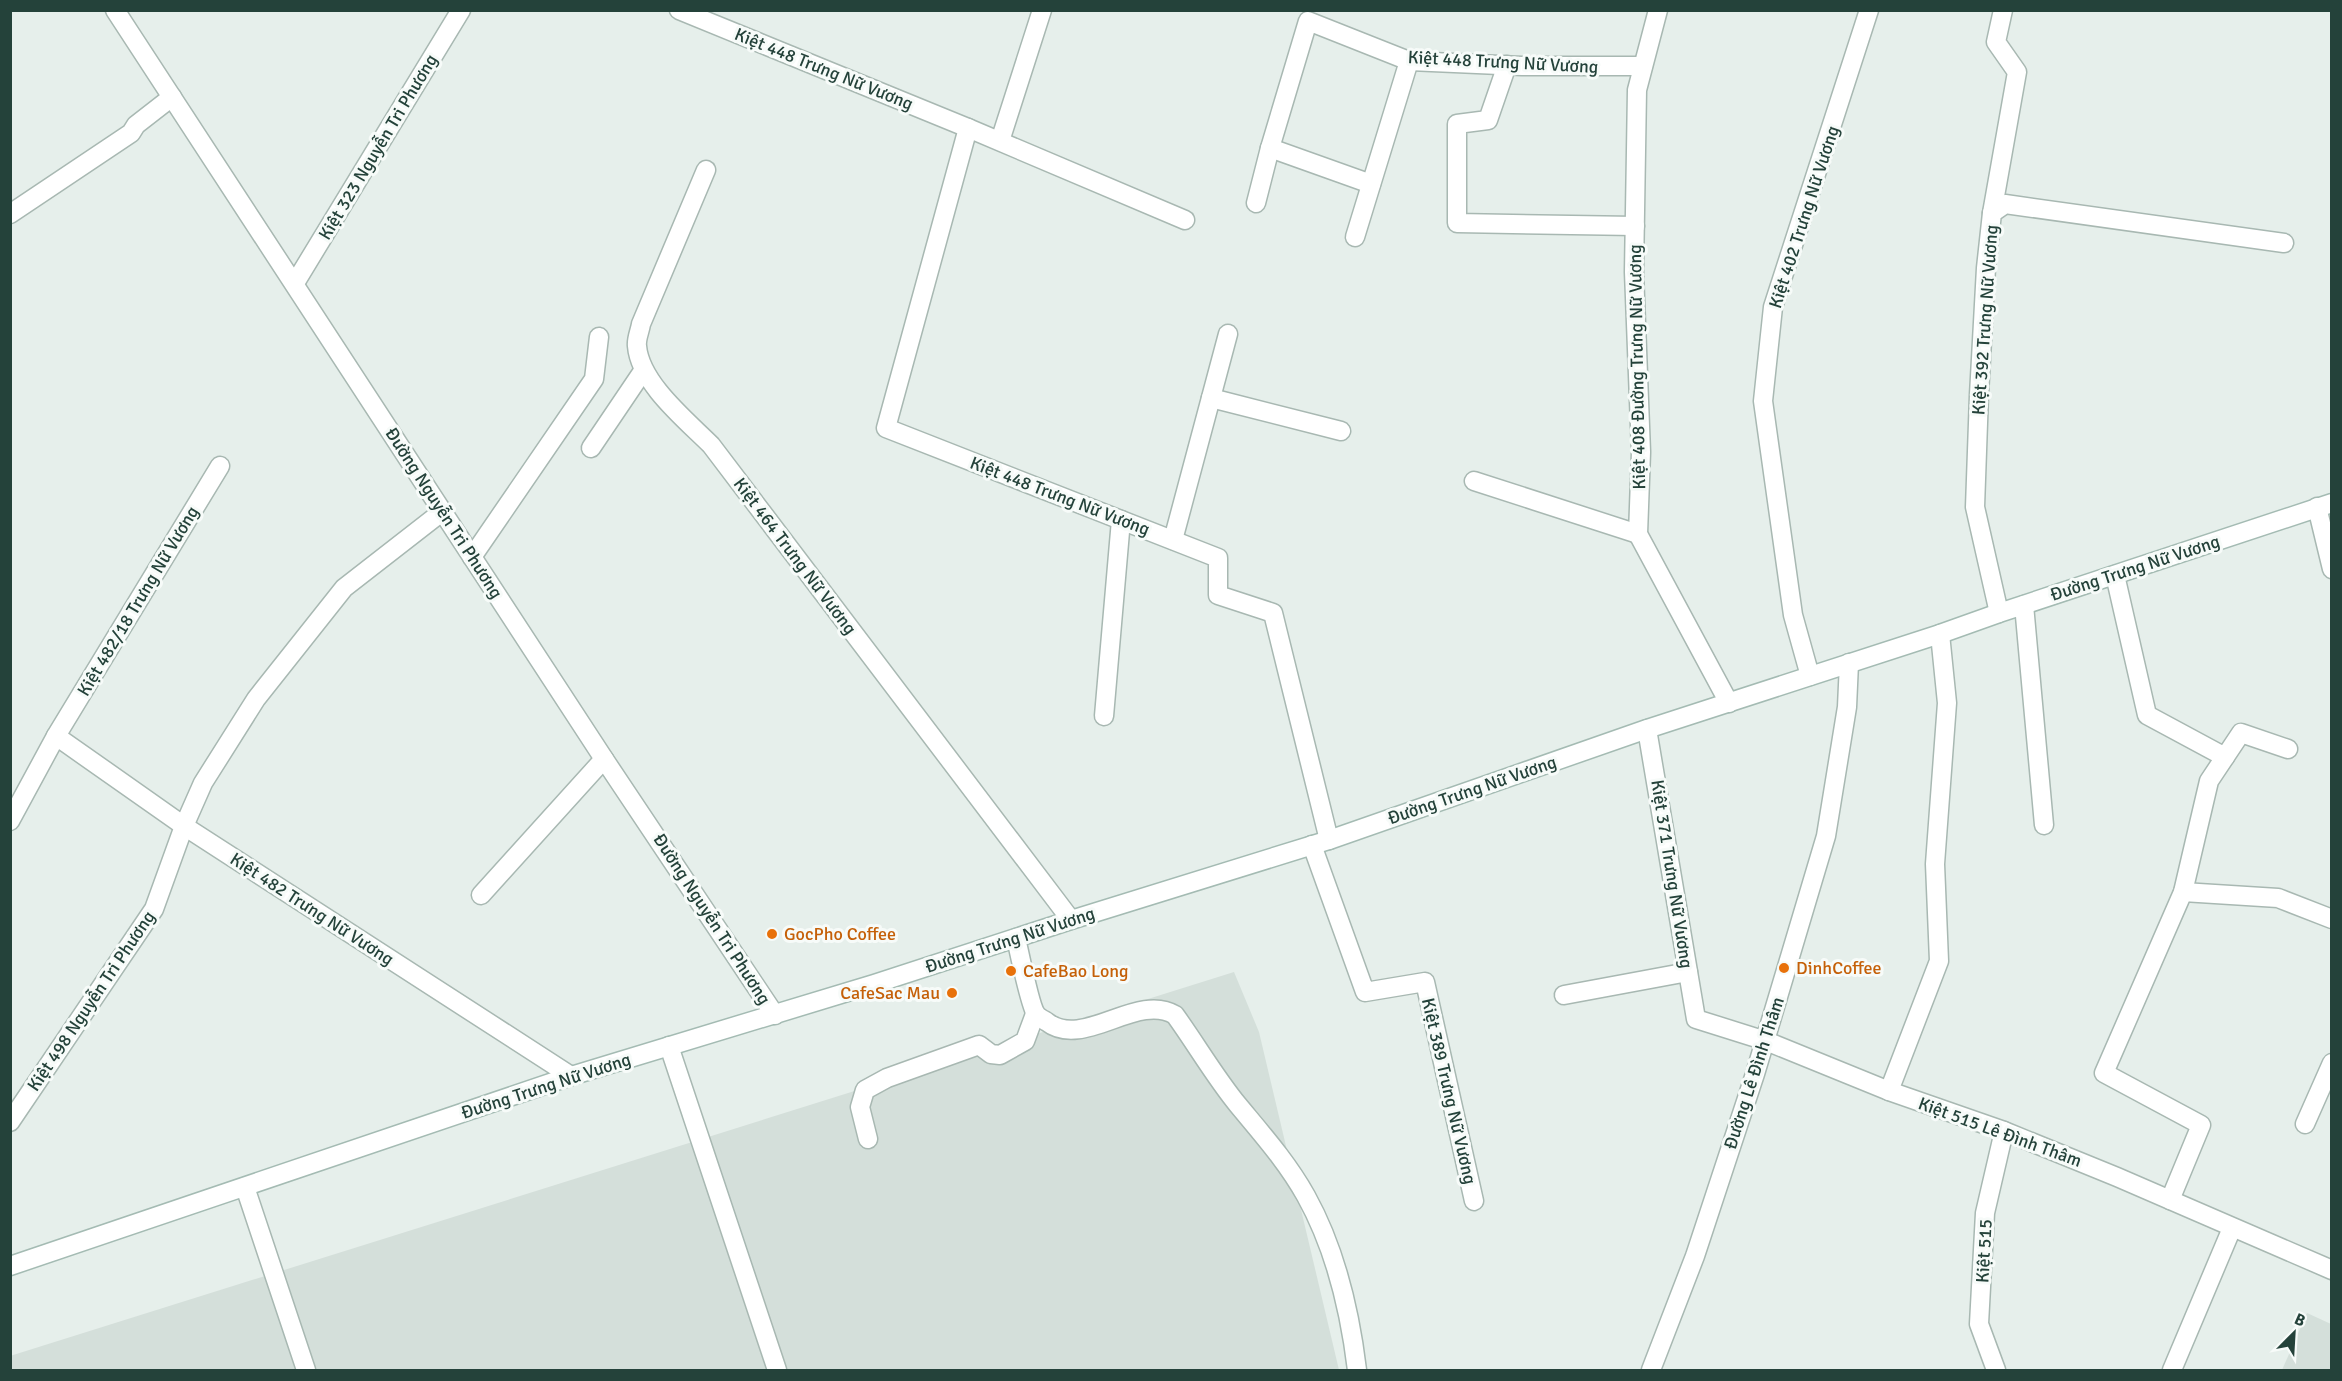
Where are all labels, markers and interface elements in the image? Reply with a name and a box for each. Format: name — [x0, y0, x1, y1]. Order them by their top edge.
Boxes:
street label: Kiệt 448 Trưng Nữ Vương — [731, 23, 917, 115]
street label: Kiệt 448 Trưng Nữ Vương — [1407, 46, 1599, 78]
street label: Kiệt 323 Nguyễn Tri Phương — [314, 50, 442, 244]
street label: Kiệt 402 Trưng Nữ Vương — [1764, 123, 1844, 311]
street label: Kiệt 392 Trưng Nữ Vương — [1967, 224, 2003, 416]
street label: Kiệt 408 Đường Trưng Nữ Vương — [1624, 244, 1650, 490]
street label: Đường Nguyễn Tri Phương — [380, 423, 508, 603]
street label: Kiệt 448 Trưng Nữ Vương — [967, 452, 1153, 540]
street label: Kiệt 464 Trưng Nữ Vương — [729, 473, 861, 639]
street label: Kiệt 482/18 Trưng Nữ Vương — [72, 502, 204, 700]
street label: Đường Trưng Nữ Vương — [2047, 530, 2223, 606]
street label: Đường Trưng Nữ Vương — [1385, 751, 1559, 829]
street label: Kiệt 371 Trưng Nữ Vương — [1646, 778, 1698, 970]
street label: Đường Nguyễn Tri Phương — [648, 829, 776, 1009]
street label: Kiệt 482 Trưng Nữ Vương — [226, 848, 398, 970]
street label: Đường Trưng Nữ Vương — [922, 902, 1098, 978]
street label: Kiệt 498 Nguyễn Tri Phương — [22, 907, 160, 1095]
place label: GocPho Coffee — [784, 923, 896, 945]
marker: GocPho Coffee — [765, 927, 779, 941]
place label: DinhCoffee — [1796, 957, 1882, 979]
place label: CafeBao Long — [1023, 960, 1129, 982]
marker: DinhCoffee — [1777, 961, 1791, 975]
marker: CafeBao Long — [1004, 964, 1018, 978]
place label: CafeSac Mau — [840, 982, 940, 1004]
marker: CafeSac Mau — [945, 986, 959, 1000]
street label: Đường Lê Đình Thâm — [1719, 994, 1789, 1152]
street label: Kiệt 389 Trưng Nữ Vương — [1417, 996, 1481, 1186]
street label: Đường Trưng Nữ Vương — [458, 1048, 634, 1124]
street label: Kiệt 515 Lê Đình Thâm — [1915, 1092, 2085, 1172]
street label: Kiệt 515 — [1971, 1218, 1997, 1284]
north arrow — [2264, 1303, 2324, 1363]
text: B — [2291, 1309, 2308, 1331]

